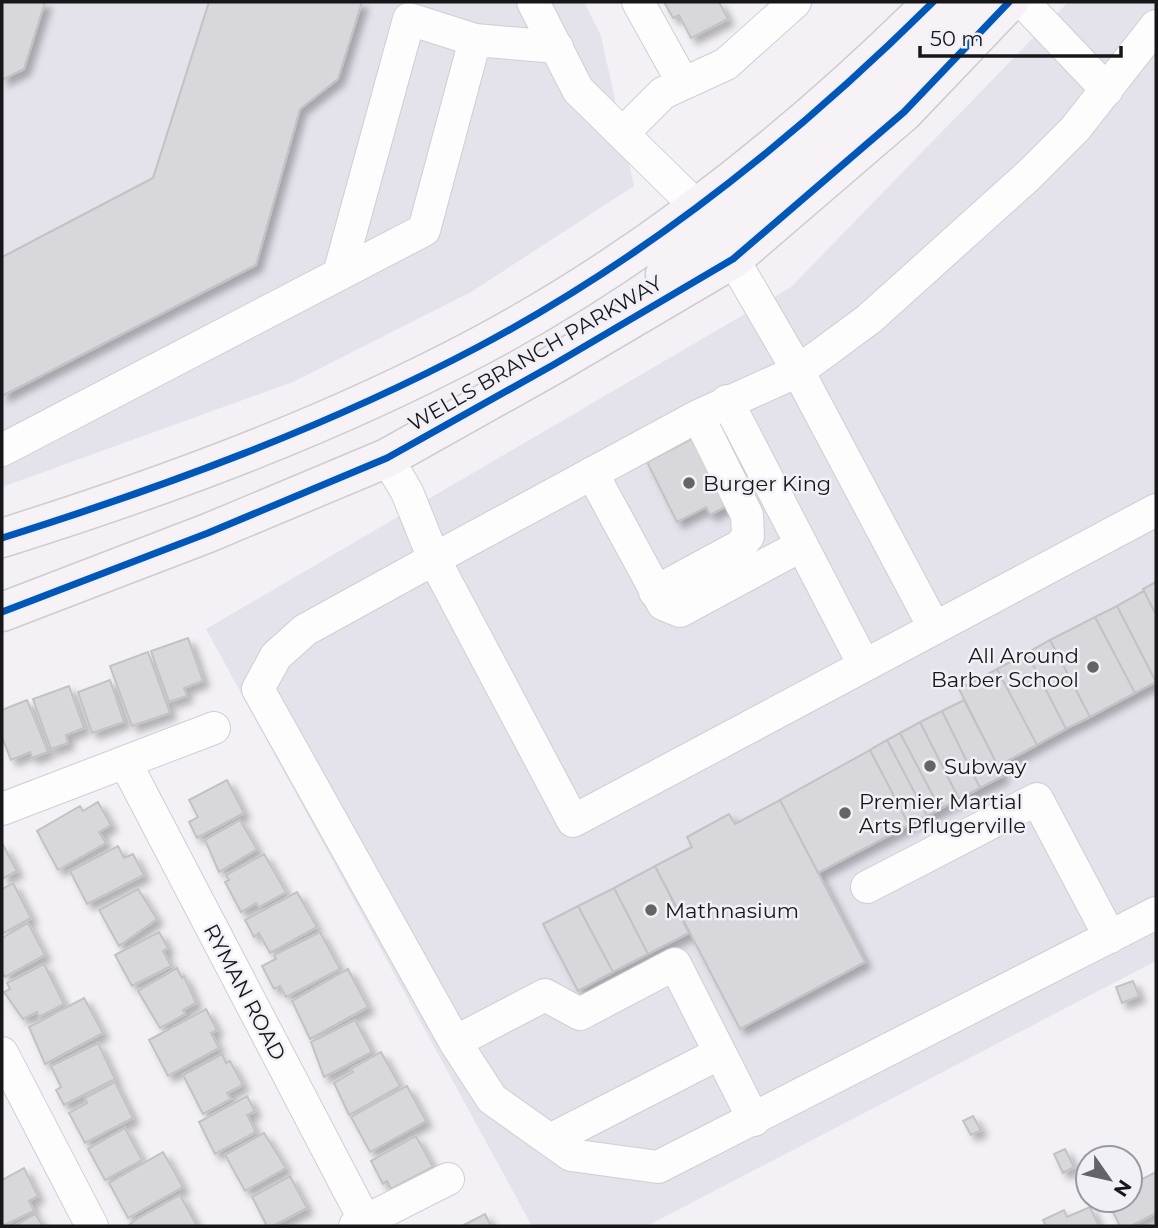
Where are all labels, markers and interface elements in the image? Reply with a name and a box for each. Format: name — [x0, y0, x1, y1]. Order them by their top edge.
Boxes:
scale bar — [920, 14, 1121, 58]
text: 50 m — [930, 26, 984, 51]
street label: WELLS BRANCH PARKWAY — [404, 270, 667, 436]
place label: Burger King — [703, 471, 831, 496]
marker: Burger King — [681, 475, 697, 491]
place label: All Around Barber School — [931, 643, 1079, 692]
marker: All Around Barber School — [1085, 659, 1101, 675]
place label: Subway — [944, 754, 1027, 779]
marker: Subway — [922, 758, 938, 774]
place label: Premier Martial Arts Pflugerville — [859, 789, 1026, 838]
marker: Premier Martial Arts Pflugerville — [837, 805, 853, 821]
place label: Mathnasium — [665, 898, 799, 923]
marker: Mathnasium — [643, 902, 659, 918]
street label: RYMAN ROAD — [199, 920, 291, 1064]
north arrow — [1074, 1144, 1144, 1214]
text: N — [1109, 1175, 1137, 1201]

